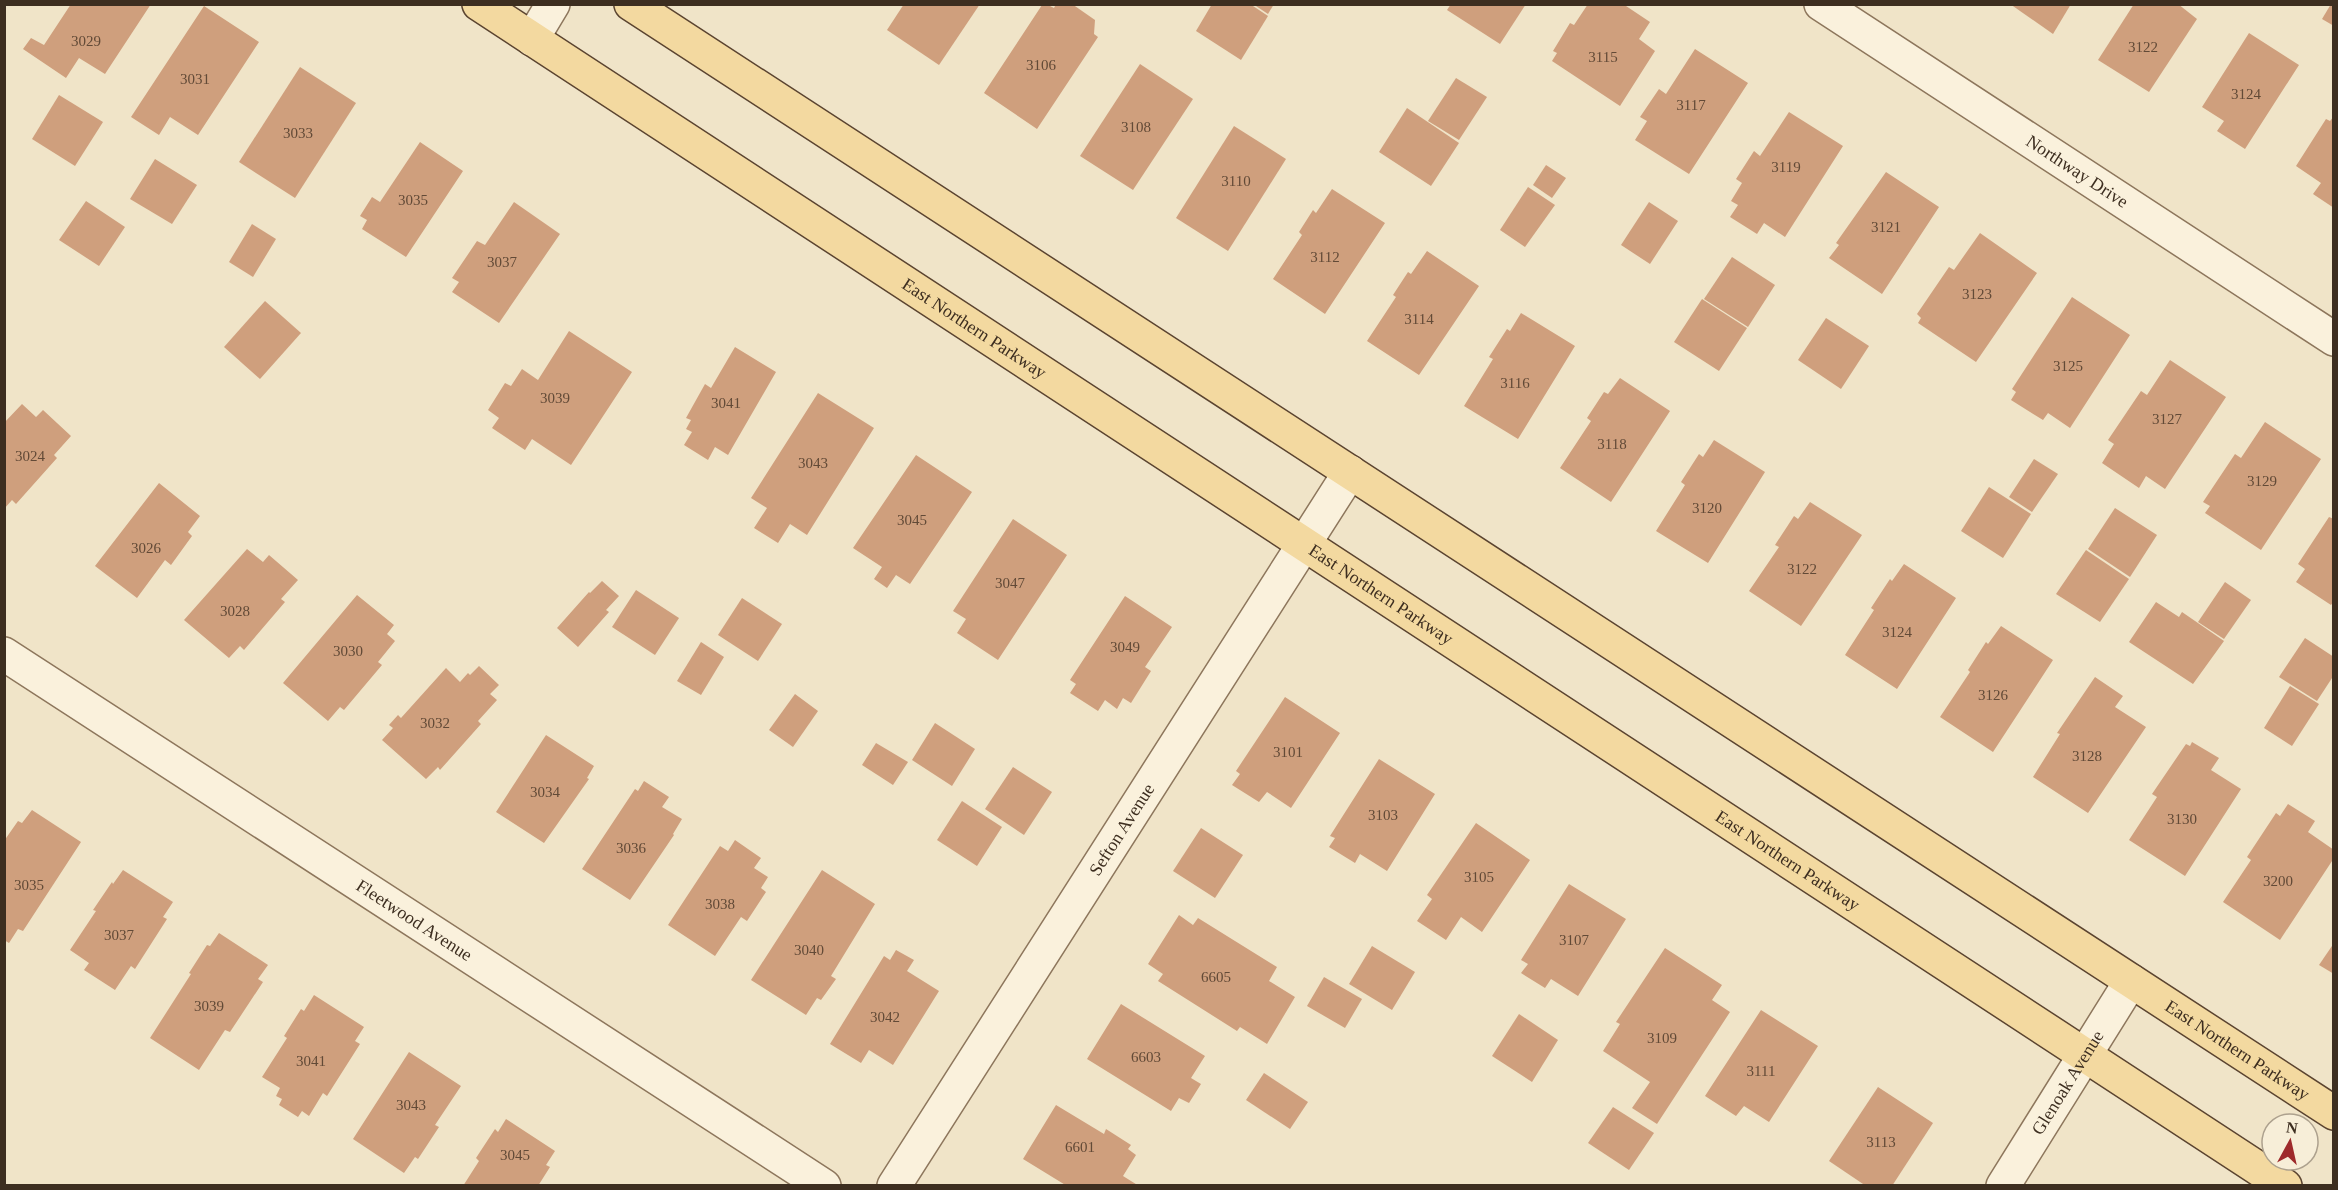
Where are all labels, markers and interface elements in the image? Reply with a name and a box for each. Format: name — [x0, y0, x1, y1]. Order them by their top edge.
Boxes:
house number: 3029 — [71, 33, 101, 49]
house number: 3122 — [2128, 39, 2158, 55]
house number: 3115 — [1588, 49, 1618, 65]
house number: 3106 — [1026, 57, 1057, 73]
house number: 3031 — [180, 71, 210, 87]
house number: 3124 — [2231, 86, 2262, 102]
house number: 3117 — [1676, 97, 1706, 113]
house number: 3108 — [1121, 119, 1151, 135]
house number: 3033 — [283, 125, 313, 141]
street label: Northway Drive — [2023, 131, 2132, 212]
house number: 3119 — [1771, 159, 1801, 175]
house number: 3110 — [1221, 173, 1251, 189]
house number: 3035 — [398, 192, 428, 208]
house number: 3121 — [1871, 219, 1901, 235]
house number: 3112 — [1310, 249, 1340, 265]
house number: 3037 — [487, 254, 518, 270]
street label: East Northern Parkway — [899, 274, 1050, 383]
house number: 3123 — [1962, 286, 1992, 302]
house number: 3114 — [1404, 311, 1434, 327]
house number: 3125 — [2053, 358, 2083, 374]
house number: 3116 — [1500, 375, 1530, 391]
house number: 3039 — [540, 390, 570, 406]
house number: 3041 — [711, 395, 741, 411]
house number: 3127 — [2152, 411, 2183, 427]
house number: 3118 — [1597, 436, 1627, 452]
house number: 3024 — [15, 448, 46, 464]
house number: 3043 — [798, 455, 828, 471]
house number: 3129 — [2247, 473, 2277, 489]
house number: 3120 — [1692, 500, 1722, 516]
house number: 3045 — [897, 512, 927, 528]
house number: 3026 — [131, 540, 162, 556]
street label: East Northern Parkway — [1305, 540, 1457, 649]
house number: 3122 — [1787, 561, 1817, 577]
house number: 3047 — [995, 575, 1026, 591]
house number: 3028 — [220, 603, 250, 619]
house number: 3124 — [1882, 624, 1913, 640]
house number: 3049 — [1110, 639, 1140, 655]
house number: 3030 — [333, 643, 363, 659]
house number: 3126 — [1978, 687, 2009, 703]
house number: 3032 — [420, 715, 450, 731]
house number: 3101 — [1273, 744, 1303, 760]
house number: 3128 — [2072, 748, 2102, 764]
street label: Sefton Avenue — [1085, 780, 1158, 879]
house number: 3034 — [530, 784, 561, 800]
street label: East Northern Parkway — [1712, 806, 1863, 915]
house number: 3103 — [1368, 807, 1398, 823]
house number: 3130 — [2167, 811, 2197, 827]
house number: 3036 — [616, 840, 647, 856]
house number: 3105 — [1464, 869, 1494, 885]
house number: 3200 — [2263, 873, 2293, 889]
street label: Fleetwood Avenue — [352, 875, 476, 965]
house number: 3035 — [14, 877, 44, 893]
house number: 3038 — [705, 896, 735, 912]
house number: 3037 — [104, 927, 135, 943]
house number: 3107 — [1559, 932, 1590, 948]
house number: 3040 — [794, 942, 824, 958]
house number: 6605 — [1201, 969, 1231, 985]
street label: East Northern Parkway — [2162, 996, 2313, 1104]
house number: 3039 — [194, 998, 224, 1014]
house number: 3042 — [870, 1009, 900, 1025]
street label: Glenoak Avenue — [2028, 1027, 2108, 1138]
house number: 3109 — [1647, 1030, 1677, 1046]
house number: 6603 — [1131, 1049, 1161, 1065]
house number: 3041 — [296, 1053, 326, 1069]
house number: 3111 — [1747, 1063, 1775, 1079]
house number: 3043 — [396, 1097, 426, 1113]
north arrow — [2260, 1112, 2320, 1172]
text: N — [2285, 1118, 2299, 1137]
house number: 3113 — [1866, 1134, 1896, 1150]
house number: 6601 — [1065, 1139, 1095, 1155]
house number: 3045 — [500, 1147, 530, 1163]

